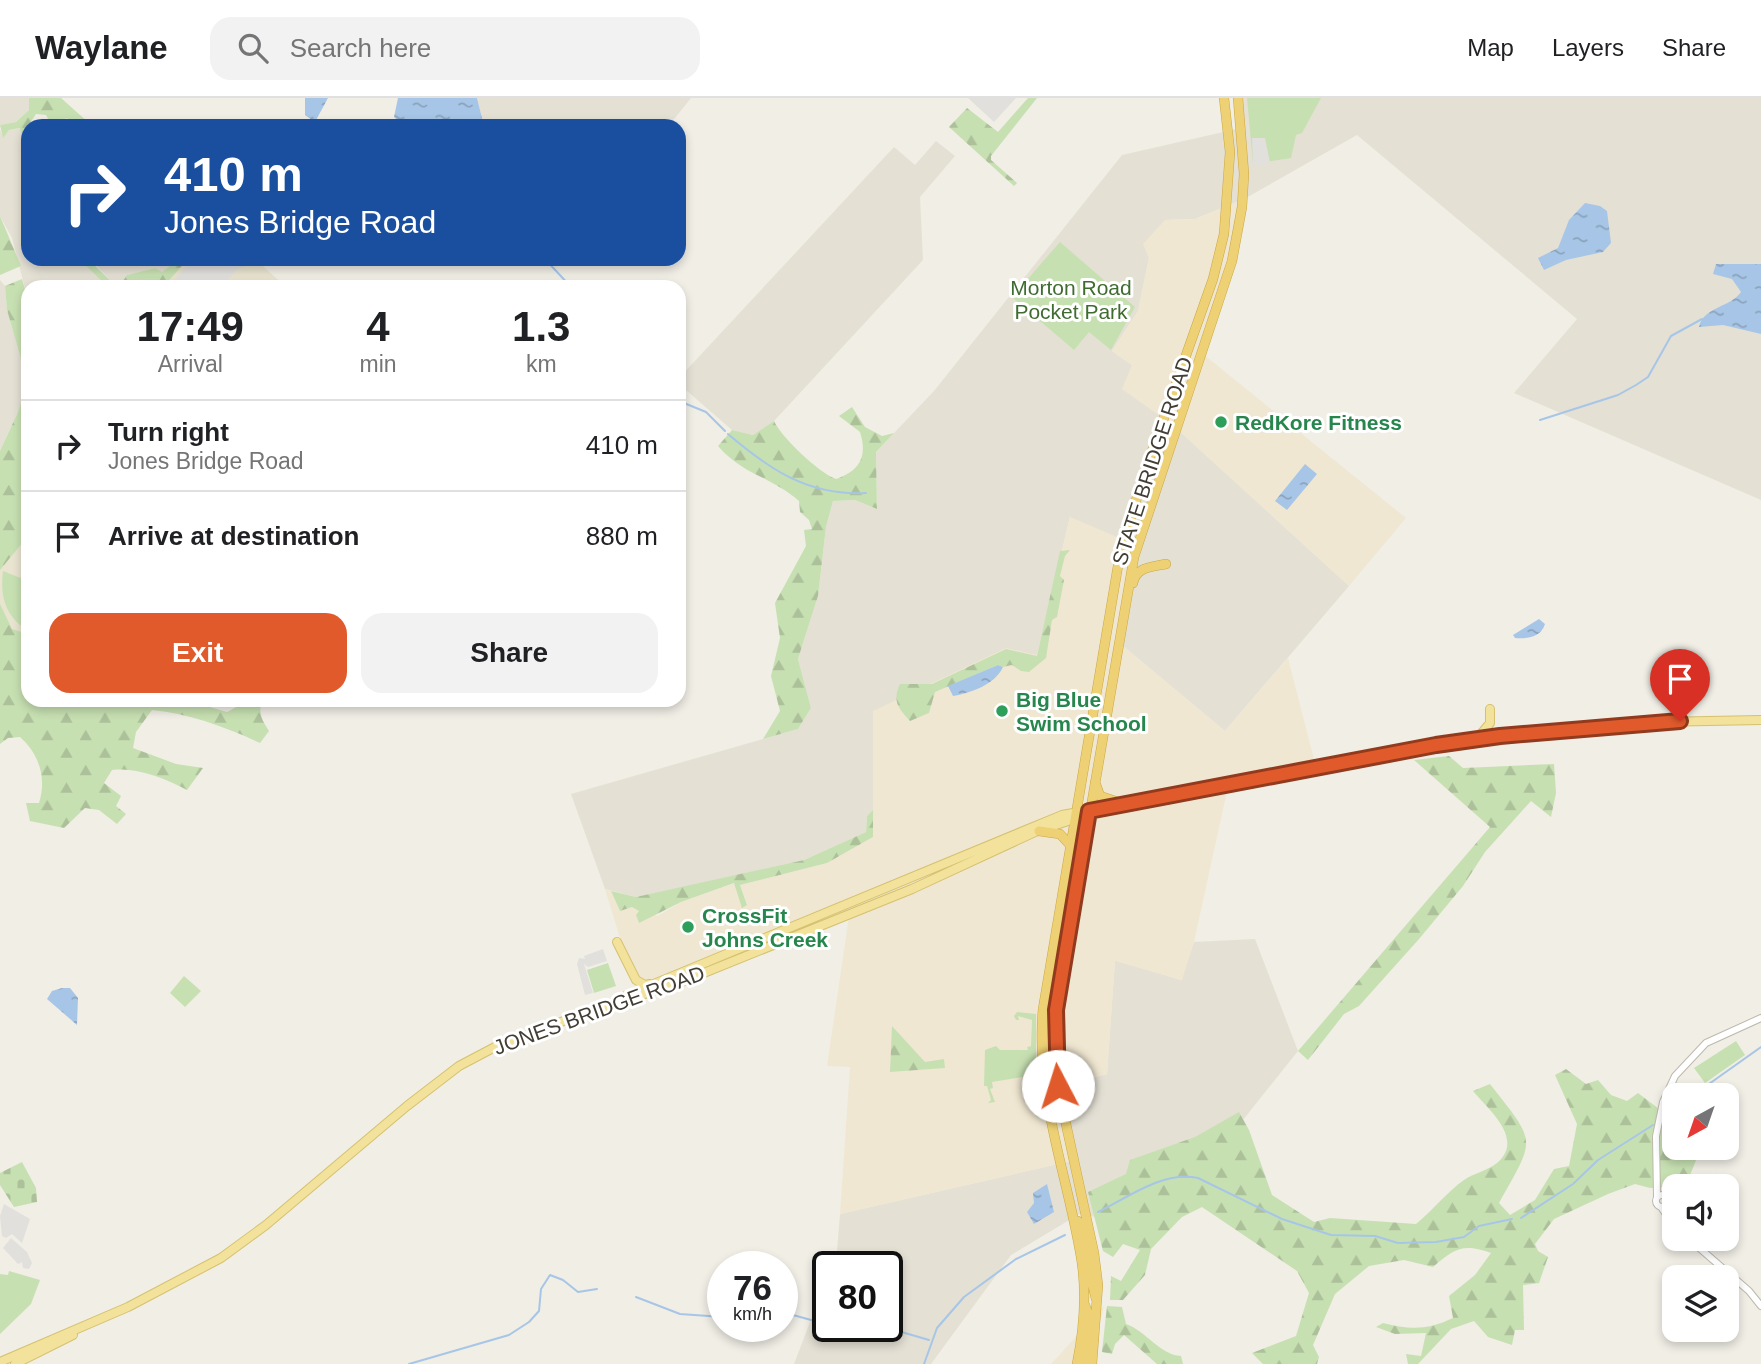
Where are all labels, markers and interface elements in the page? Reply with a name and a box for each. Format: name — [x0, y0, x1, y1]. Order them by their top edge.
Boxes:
search box — [210, 17, 700, 80]
text: Waylane — [35, 29, 168, 66]
icon: search — [234, 29, 272, 67]
text: Search here — [290, 33, 431, 63]
text: Map — [1467, 34, 1514, 61]
text: Layers — [1552, 34, 1624, 61]
text: Share — [1662, 34, 1726, 61]
icon: right — [49, 147, 140, 238]
text: 410 m — [164, 147, 303, 201]
text: Jones Bridge Road — [164, 204, 436, 240]
park label: Morton Road Pocket Park — [1010, 276, 1132, 323]
text: 17:49 — [137, 303, 244, 350]
text: 4 — [366, 303, 390, 350]
text: 1.3 — [512, 303, 570, 350]
text: Arrival — [158, 351, 223, 377]
text: min — [359, 351, 397, 377]
text: km — [526, 351, 557, 377]
street label: STATE BRIDGE ROAD — [1107, 354, 1197, 568]
place label: RedKore Fitness — [1235, 411, 1402, 434]
marker: RedKore Fitness — [1213, 414, 1229, 430]
text: Turn right — [108, 417, 229, 447]
icon: right — [49, 427, 87, 465]
text: 410 m — [586, 430, 658, 460]
text: Jones Bridge Road — [108, 448, 304, 474]
icon: arrive — [49, 518, 87, 556]
text: Arrive at destination — [108, 521, 359, 551]
text: 880 m — [586, 521, 658, 551]
button: Exit — [49, 613, 347, 693]
button: Share — [361, 613, 658, 693]
pin — [1650, 649, 1710, 721]
icon: arrive — [1661, 660, 1699, 698]
place label: Big Blue Swim School — [1016, 688, 1147, 735]
marker: Big Blue Swim School — [994, 703, 1010, 719]
place label: CrossFit Johns Creek — [702, 904, 828, 951]
marker: CrossFit Johns Creek — [680, 919, 696, 935]
street label: JONES BRIDGE ROAD — [490, 961, 708, 1059]
position arrow — [1021, 1049, 1095, 1123]
north arrow — [1662, 1083, 1740, 1160]
map controls — [1662, 1083, 1739, 1342]
button: sound — [1662, 1174, 1739, 1251]
speed limit sign: 80 — [812, 1251, 903, 1342]
button: layers — [1662, 1265, 1739, 1342]
text: 76 — [733, 1268, 772, 1307]
text: km/h — [733, 1304, 772, 1324]

